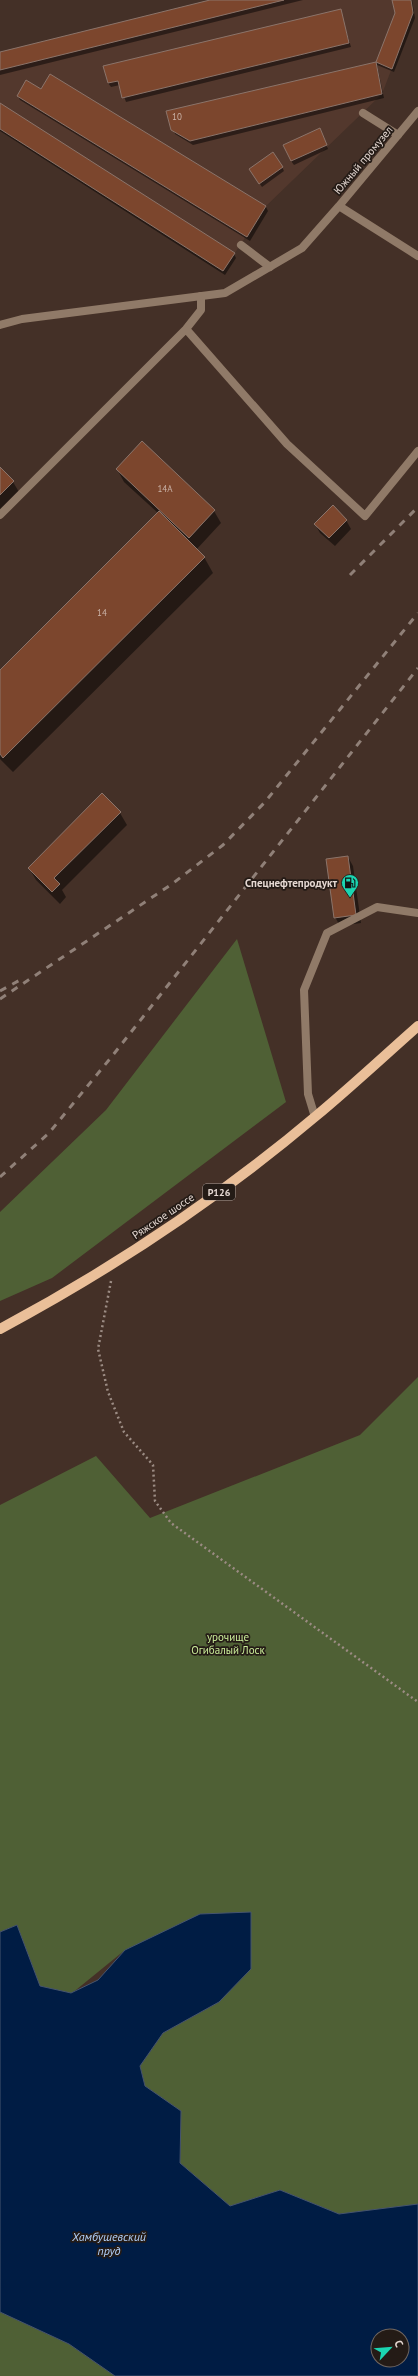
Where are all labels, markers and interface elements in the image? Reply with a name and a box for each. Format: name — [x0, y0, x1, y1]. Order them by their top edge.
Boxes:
house number: 10 — [172, 111, 182, 122]
street label: Южный промузел — [330, 123, 396, 197]
house number: 14А — [157, 483, 173, 494]
house number: 14 — [97, 607, 107, 618]
fuel station icon: Спецнефтепродукт — [340, 873, 360, 898]
place label: Спецнефтепродукт — [245, 876, 337, 890]
road number: Р126 — [203, 1184, 235, 1200]
street label: Ряжское шоссе — [129, 1190, 197, 1242]
park label: урочище Огибалый Лоск — [191, 1630, 266, 1657]
water label: Хамбушевский пруд — [71, 2229, 146, 2258]
north arrow — [370, 2328, 410, 2368]
text: С — [391, 2338, 407, 2349]

